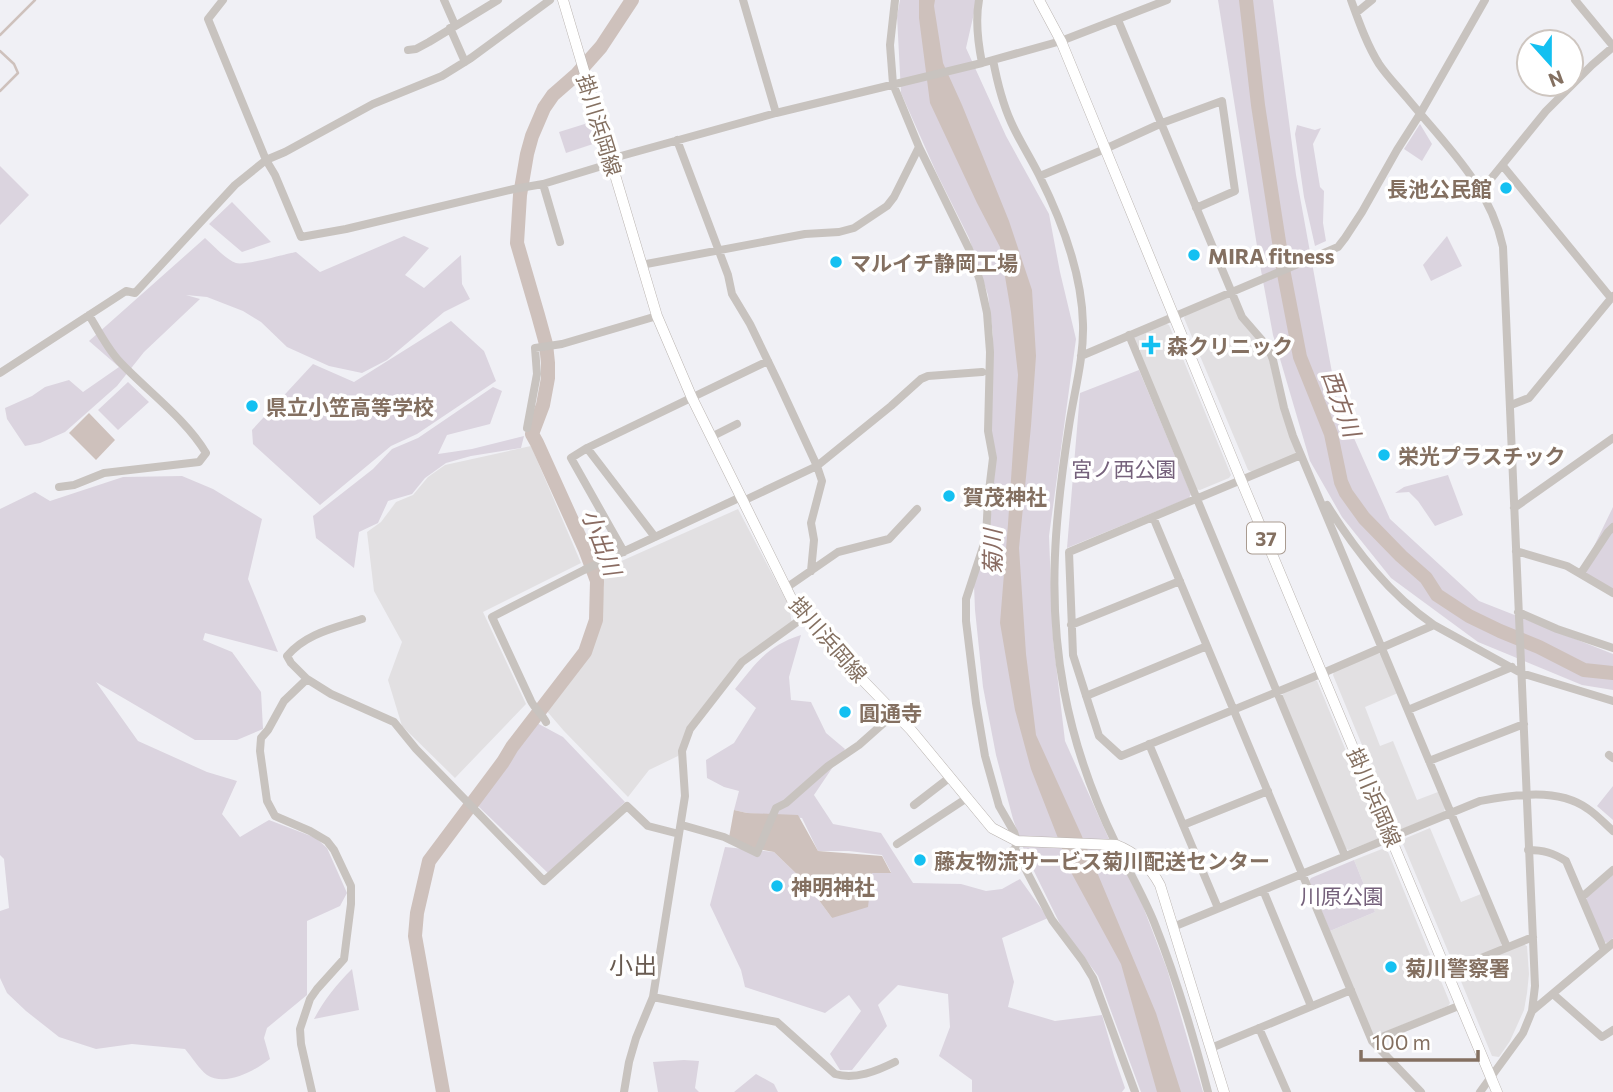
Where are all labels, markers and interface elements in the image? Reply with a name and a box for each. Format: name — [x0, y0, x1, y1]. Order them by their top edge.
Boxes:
north arrow — [1515, 28, 1585, 98]
text: N — [1545, 66, 1567, 93]
street label: 掛川浜岡線 — [573, 71, 627, 179]
place label: 長池公民館 — [1387, 176, 1492, 201]
marker: 長池公民館 — [1498, 180, 1514, 196]
place label: MIRA fitness — [1208, 243, 1335, 268]
marker: MIRA fitness — [1186, 247, 1202, 263]
place label: マルイチ静岡工場 — [850, 250, 1018, 275]
marker: マルイチ静岡工場 — [828, 254, 844, 270]
place label: 森クリニック — [1167, 333, 1293, 358]
marker: 森クリニック — [1141, 335, 1161, 355]
water label: 西方川 — [1317, 366, 1368, 443]
place label: 県立小笠高等学校 — [266, 394, 434, 419]
marker: 県立小笠高等学校 — [244, 398, 260, 414]
place label: 栄光プラスチック — [1398, 443, 1566, 468]
marker: 栄光プラスチック — [1376, 447, 1392, 463]
park label: 宮ノ西公園 — [1072, 456, 1177, 481]
place label: 賀茂神社 — [963, 484, 1047, 509]
marker: 賀茂神社 — [941, 488, 957, 504]
water label: 小出川 — [577, 505, 629, 582]
road number: 37 — [1247, 523, 1285, 554]
water label: 菊川 — [978, 526, 1006, 575]
street label: 掛川浜岡線 — [785, 591, 873, 687]
place label: 圓通寺 — [859, 700, 922, 725]
marker: 圓通寺 — [837, 704, 853, 720]
street label: 掛川浜岡線 — [1343, 744, 1407, 850]
place label: 藤友物流サービス菊川配送センター — [934, 848, 1270, 873]
marker: 藤友物流サービス菊川配送センター — [912, 852, 928, 868]
place label: 神明神社 — [791, 874, 875, 899]
marker: 神明神社 — [769, 878, 785, 894]
park label: 川原公園 — [1300, 883, 1384, 908]
district label: 小出 — [609, 950, 657, 979]
place label: 菊川警察署 — [1405, 955, 1510, 980]
marker: 菊川警察署 — [1383, 959, 1399, 975]
scale bar — [1361, 1018, 1478, 1062]
text: 100 m — [1372, 1029, 1431, 1054]

